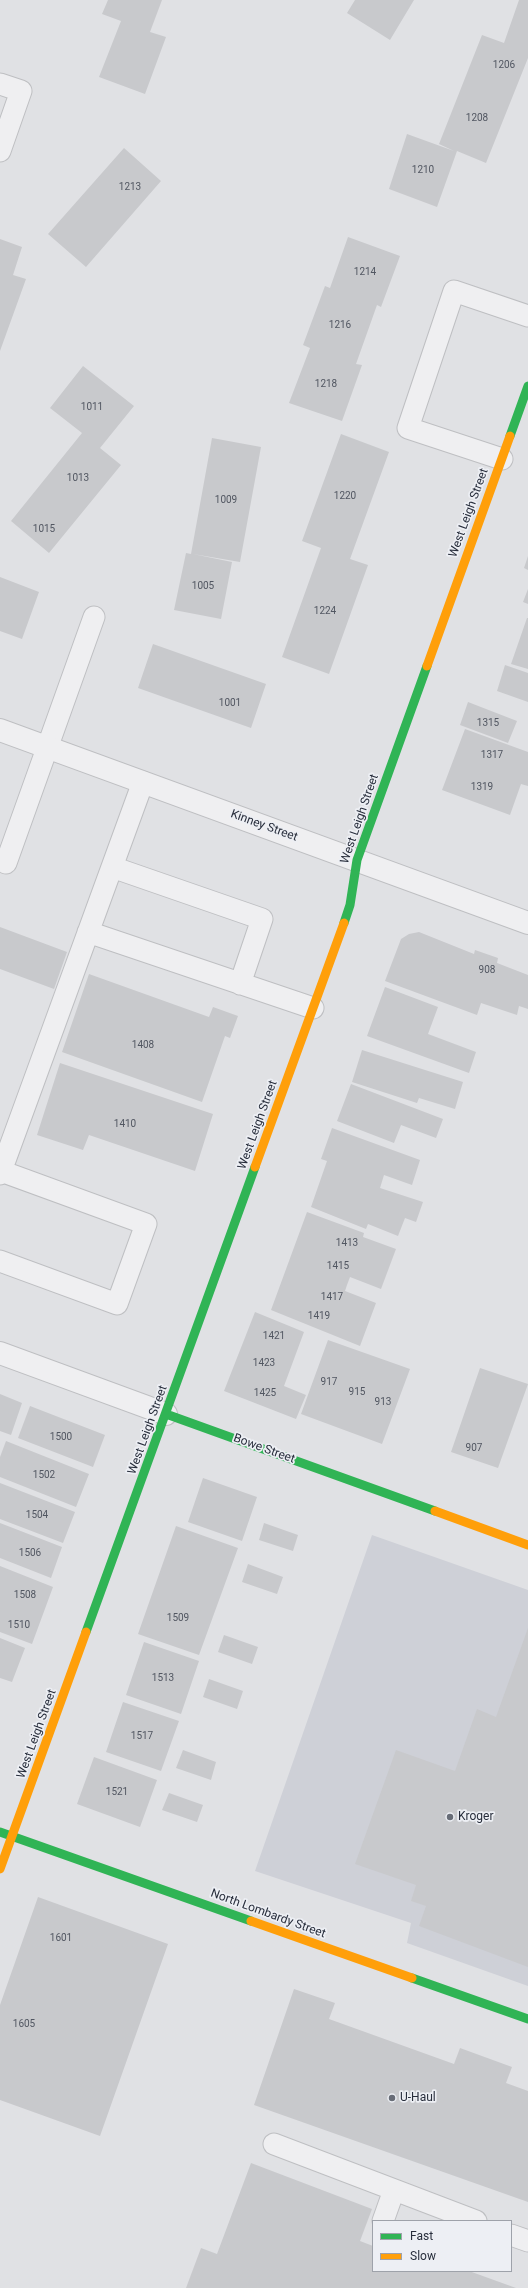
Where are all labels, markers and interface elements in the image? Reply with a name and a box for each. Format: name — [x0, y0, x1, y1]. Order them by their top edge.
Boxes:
house number: 1206 — [493, 59, 515, 71]
house number: 1208 — [466, 112, 488, 124]
house number: 1210 — [412, 164, 434, 176]
house number: 1213 — [119, 181, 141, 193]
house number: 1214 — [354, 266, 376, 278]
house number: 1216 — [329, 319, 351, 331]
house number: 1218 — [315, 378, 337, 390]
house number: 1011 — [81, 401, 103, 413]
street label: West Leigh Street — [446, 467, 492, 559]
house number: 1013 — [67, 472, 89, 484]
house number: 1220 — [334, 490, 356, 502]
house number: 1009 — [215, 494, 237, 506]
house number: 1015 — [33, 523, 55, 535]
house number: 1005 — [192, 580, 214, 592]
house number: 1224 — [314, 605, 336, 617]
house number: 1001 — [219, 697, 241, 709]
house number: 1315 — [477, 717, 499, 729]
house number: 1317 — [481, 749, 503, 761]
street label: West Leigh Street — [338, 772, 382, 866]
house number: 1319 — [471, 781, 493, 793]
street label: Kinney Street — [229, 807, 299, 845]
house number: 908 — [479, 964, 495, 976]
house number: 1408 — [132, 1039, 154, 1051]
street label: West Leigh Street — [235, 1079, 281, 1171]
house number: 1410 — [114, 1118, 136, 1130]
house number: 1413 — [336, 1237, 358, 1249]
house number: 1415 — [327, 1260, 349, 1272]
house number: 1417 — [321, 1291, 343, 1303]
house number: 1419 — [308, 1310, 330, 1322]
house number: 1421 — [263, 1330, 285, 1342]
house number: 1423 — [253, 1357, 275, 1369]
house number: 917 — [321, 1376, 337, 1388]
street label: West Leigh Street — [125, 1384, 171, 1476]
house number: 915 — [349, 1386, 365, 1398]
house number: 1425 — [254, 1387, 276, 1399]
house number: 913 — [375, 1396, 391, 1408]
house number: 1500 — [50, 1431, 72, 1443]
street label: Bowe Street — [231, 1431, 297, 1467]
house number: 907 — [466, 1442, 482, 1454]
house number: 1502 — [33, 1469, 55, 1481]
house number: 1504 — [26, 1509, 48, 1521]
house number: 1506 — [19, 1547, 41, 1559]
house number: 1508 — [14, 1589, 36, 1601]
house number: 1509 — [167, 1612, 189, 1624]
house number: 1510 — [8, 1619, 30, 1631]
house number: 1513 — [152, 1672, 174, 1684]
street label: West Leigh Street — [14, 1688, 60, 1780]
house number: 1517 — [131, 1730, 153, 1742]
house number: 1521 — [106, 1786, 128, 1798]
place label: Kroger — [458, 1810, 493, 1824]
marker: Kroger — [445, 1812, 455, 1822]
street label: North Lombardy Street — [208, 1886, 328, 1942]
house number: 1601 — [50, 1932, 72, 1944]
house number: 1605 — [13, 2018, 35, 2030]
place label: U-Haul — [400, 2091, 436, 2105]
marker: U-Haul — [387, 2093, 397, 2103]
legend — [372, 2220, 512, 2272]
text: Fast — [410, 2229, 433, 2243]
text: Slow — [410, 2249, 436, 2263]

